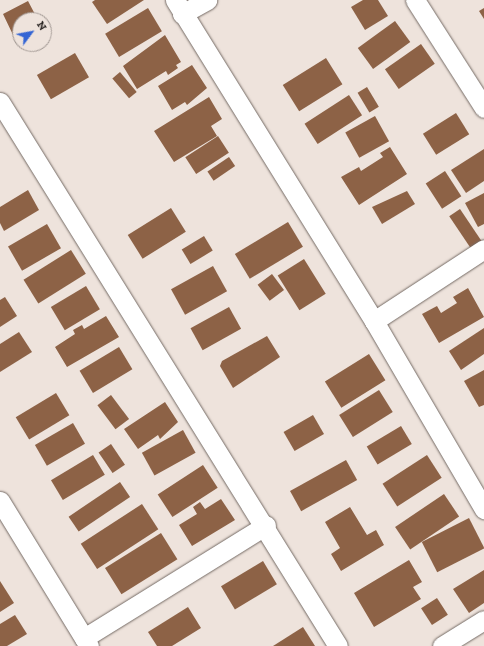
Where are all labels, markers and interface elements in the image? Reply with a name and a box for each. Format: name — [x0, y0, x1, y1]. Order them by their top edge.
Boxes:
north arrow — [12, 12, 52, 52]
text: N — [34, 19, 49, 33]

